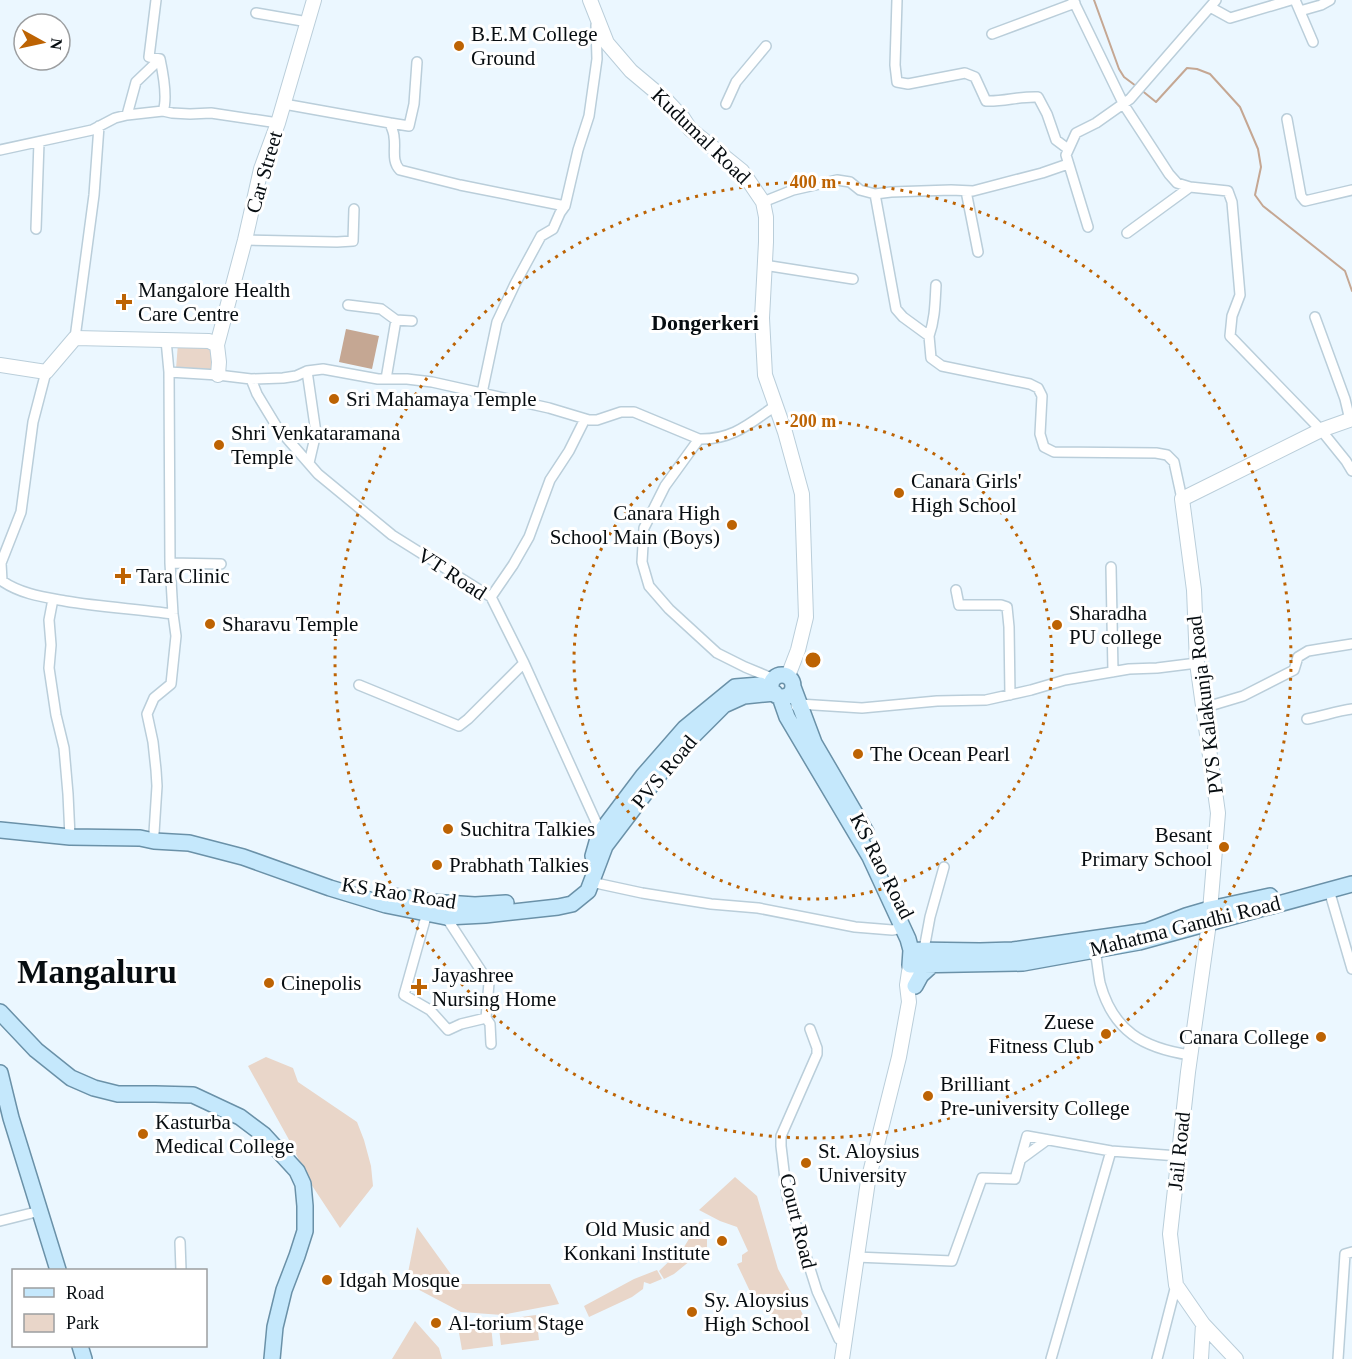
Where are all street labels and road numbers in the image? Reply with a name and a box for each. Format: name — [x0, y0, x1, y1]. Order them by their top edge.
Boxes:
street label: Kudumal Road — [647, 83, 756, 189]
street label: Car Street — [241, 128, 287, 216]
street label: VT Road — [413, 543, 491, 605]
street label: PVS Kalakunja Road — [1182, 614, 1228, 796]
street label: PVS Road — [626, 730, 702, 813]
street label: KS Rao Road — [845, 809, 919, 923]
street label: KS Rao Road — [340, 872, 458, 914]
street label: Mahatma Gandhi Road — [1087, 891, 1283, 961]
street label: Jail Road — [1163, 1110, 1195, 1191]
street label: Court Road — [775, 1171, 822, 1272]

